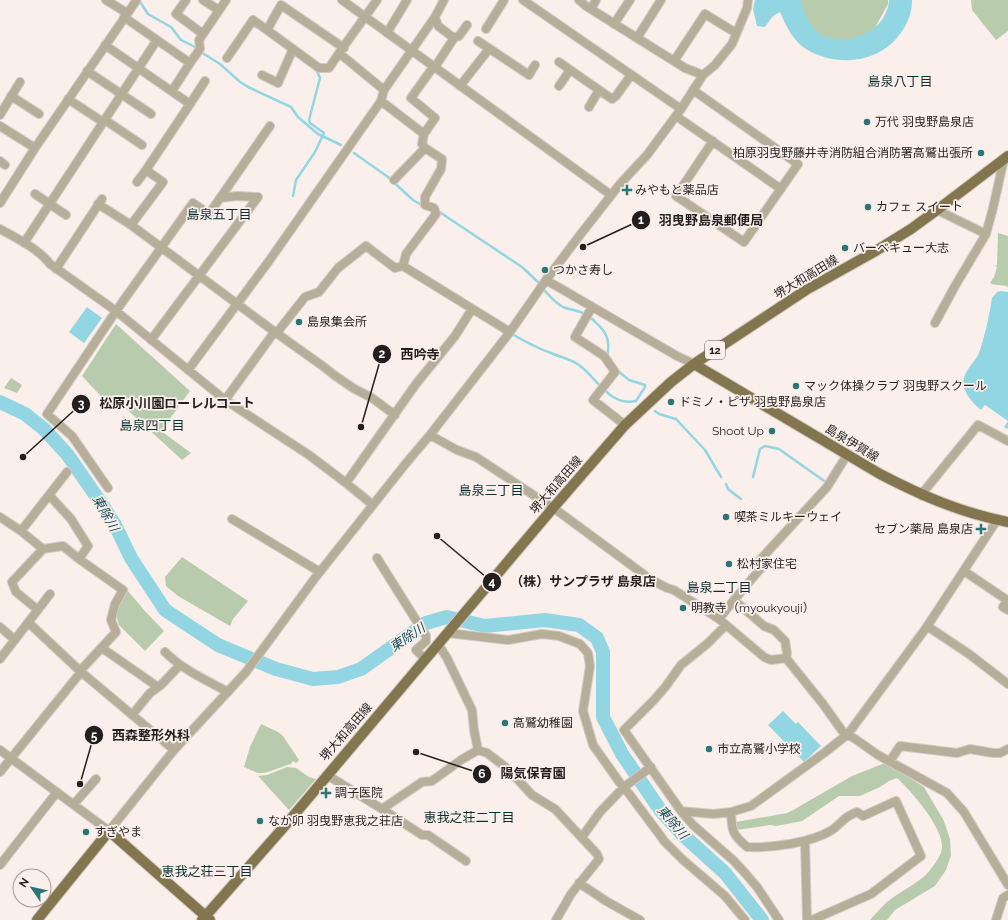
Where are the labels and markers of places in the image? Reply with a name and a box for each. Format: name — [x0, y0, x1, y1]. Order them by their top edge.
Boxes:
place label: 万代 羽曳野島泉店 — [875, 115, 974, 129]
marker: 万代 羽曳野島泉店 — [862, 117, 872, 127]
place label: 柏原羽曳野藤井寺消防組合消防署高鷲出張所 — [733, 146, 973, 160]
marker: 柏原羽曳野藤井寺消防組合消防署高鷲出張所 — [976, 148, 986, 158]
place label: みやもと薬品店 — [635, 183, 719, 197]
marker: みやもと薬品店 — [622, 185, 632, 195]
place label: カフェ スイート — [876, 200, 963, 214]
marker: カフェ スイート — [863, 202, 873, 212]
callout: 羽曳野島泉郵便局 — [631, 208, 771, 233]
place label: バーベキュー大志 — [853, 241, 949, 255]
marker: バーベキュー大志 — [840, 243, 850, 253]
place label: つかさ寿し — [553, 263, 613, 277]
marker: つかさ寿し — [540, 265, 550, 275]
place label: 島泉集会所 — [307, 315, 367, 329]
marker: 島泉集会所 — [294, 317, 304, 327]
callout: 西吟寺 — [372, 342, 447, 367]
place label: マック体操クラブ 羽曳野スクール — [804, 379, 987, 393]
marker: マック体操クラブ 羽曳野スクール — [791, 381, 801, 391]
callout: 松原小川園ローレルコート — [71, 391, 263, 416]
place label: ドミノ・ピザ 羽曳野島泉店 — [679, 395, 826, 409]
marker: ドミノ・ピザ 羽曳野島泉店 — [666, 397, 676, 407]
place label: Shoot Up — [712, 424, 764, 438]
marker: Shoot Up — [767, 426, 777, 436]
place label: 喫茶ミルキーウェイ — [734, 510, 842, 524]
marker: 喫茶ミルキーウェイ — [721, 512, 731, 522]
place label: セブン薬局 島泉店 — [874, 522, 973, 536]
marker: セブン薬局 島泉店 — [976, 524, 986, 534]
place label: 松村家住宅 — [737, 557, 797, 571]
marker: 松村家住宅 — [724, 559, 734, 569]
callout: （株）サンプラザ 島泉店 — [482, 569, 664, 594]
place label: 明教寺（myoukyouji） — [691, 601, 815, 615]
marker: 明教寺（myoukyouji） — [678, 603, 688, 613]
place label: 高鷲幼稚園 — [513, 716, 573, 730]
marker: 高鷲幼稚園 — [500, 718, 510, 728]
callout: 西森整形外科 — [84, 723, 198, 748]
place label: 市立高鷲小学校 — [717, 742, 801, 756]
marker: 市立高鷲小学校 — [704, 744, 714, 754]
callout: 陽気保育園 — [472, 761, 573, 786]
place label: 調子医院 — [335, 786, 383, 800]
marker: 調子医院 — [320, 787, 332, 799]
place label: なか卯 羽曳野恵我之荘店 — [268, 814, 403, 828]
marker: なか卯 羽曳野恵我之荘店 — [255, 816, 265, 826]
place label: すぎやま — [94, 825, 142, 839]
marker: すぎやま — [81, 827, 91, 837]

